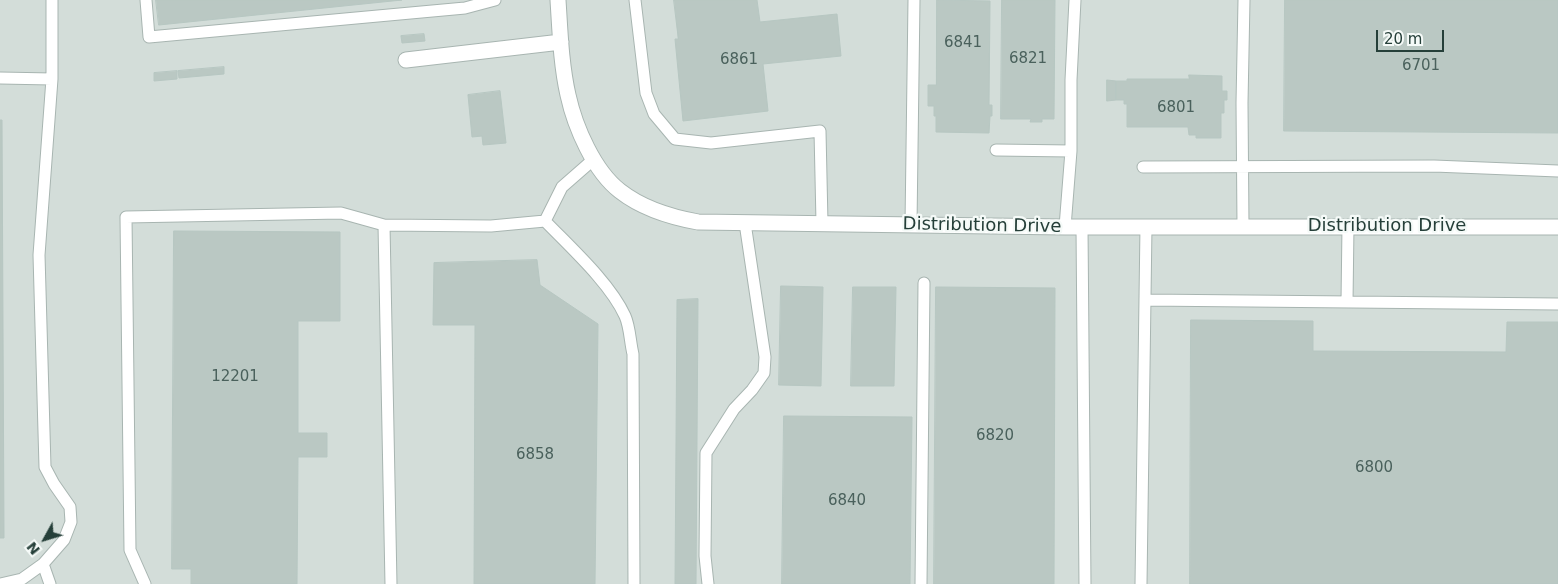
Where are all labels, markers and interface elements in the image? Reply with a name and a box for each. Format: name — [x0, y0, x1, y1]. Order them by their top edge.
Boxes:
scale bar — [1378, 20, 1446, 52]
text: 20 m — [1384, 30, 1422, 48]
house number: 6841 — [944, 34, 982, 52]
house number: 6821 — [1009, 50, 1047, 68]
house number: 6861 — [720, 51, 758, 69]
house number: 6701 — [1402, 57, 1440, 75]
house number: 6801 — [1157, 99, 1195, 117]
street label: Distribution Drive — [902, 214, 1062, 238]
street label: Distribution Drive — [1308, 215, 1466, 237]
house number: 12201 — [211, 368, 259, 386]
house number: 6820 — [976, 427, 1014, 445]
house number: 6858 — [516, 446, 554, 464]
house number: 6800 — [1355, 459, 1393, 477]
house number: 6840 — [828, 492, 866, 510]
north arrow — [20, 514, 70, 564]
text: N — [23, 539, 43, 558]

